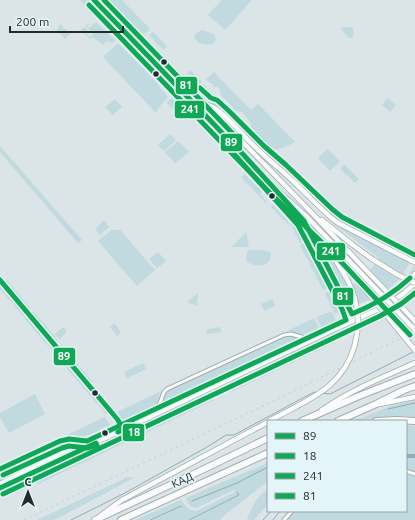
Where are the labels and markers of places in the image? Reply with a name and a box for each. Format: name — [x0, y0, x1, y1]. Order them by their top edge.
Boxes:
unlabelled marker — [159, 57, 169, 67]
unlabelled marker — [151, 69, 161, 79]
unlabelled marker — [267, 191, 277, 201]
unlabelled marker — [90, 388, 100, 398]
unlabelled marker — [100, 428, 110, 438]

